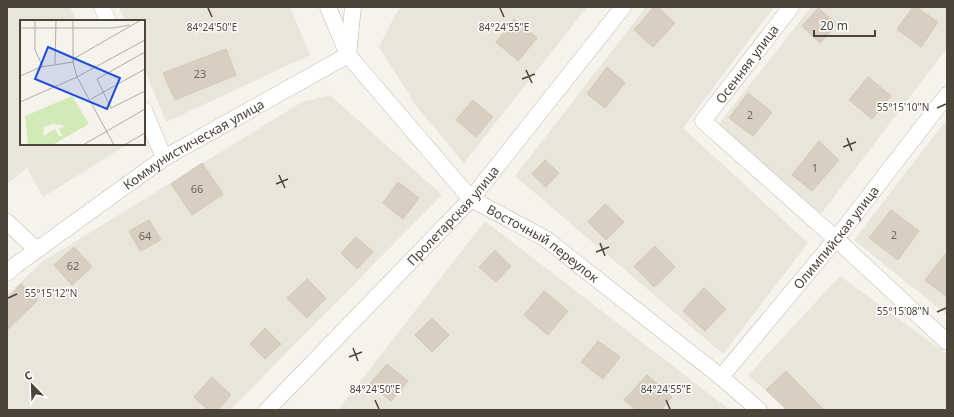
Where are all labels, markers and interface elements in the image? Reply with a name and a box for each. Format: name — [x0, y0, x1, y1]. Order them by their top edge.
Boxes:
scale bar — [814, 12, 875, 38]
text: 20 m — [820, 17, 848, 34]
inset map — [20, 20, 145, 145]
text: 84°24'50"E — [187, 20, 237, 34]
text: 84°24'55"E — [479, 20, 529, 34]
street label: Осенняя улица — [711, 21, 783, 107]
house number: 23 — [194, 66, 206, 81]
street label: Коммунистическая улица — [119, 95, 267, 194]
text: 55°15'10"N — [877, 100, 929, 114]
house number: 2 — [747, 107, 753, 122]
house number: 1 — [812, 160, 818, 175]
street label: Пролетарская улица — [403, 162, 503, 269]
house number: 66 — [191, 181, 203, 196]
street label: Олимпийская улица — [789, 182, 883, 293]
street label: Восточный переулок — [484, 200, 603, 286]
house number: 2 — [891, 227, 897, 242]
house number: 64 — [139, 228, 152, 243]
house number: 62 — [67, 258, 79, 273]
text: 55°15'12"N — [25, 286, 77, 300]
text: 55°15'08"N — [877, 304, 929, 318]
north arrow — [12, 365, 52, 405]
text: С — [22, 367, 34, 384]
text: 84°24'50"E — [350, 382, 400, 396]
text: 84°24'55"E — [641, 382, 691, 396]

